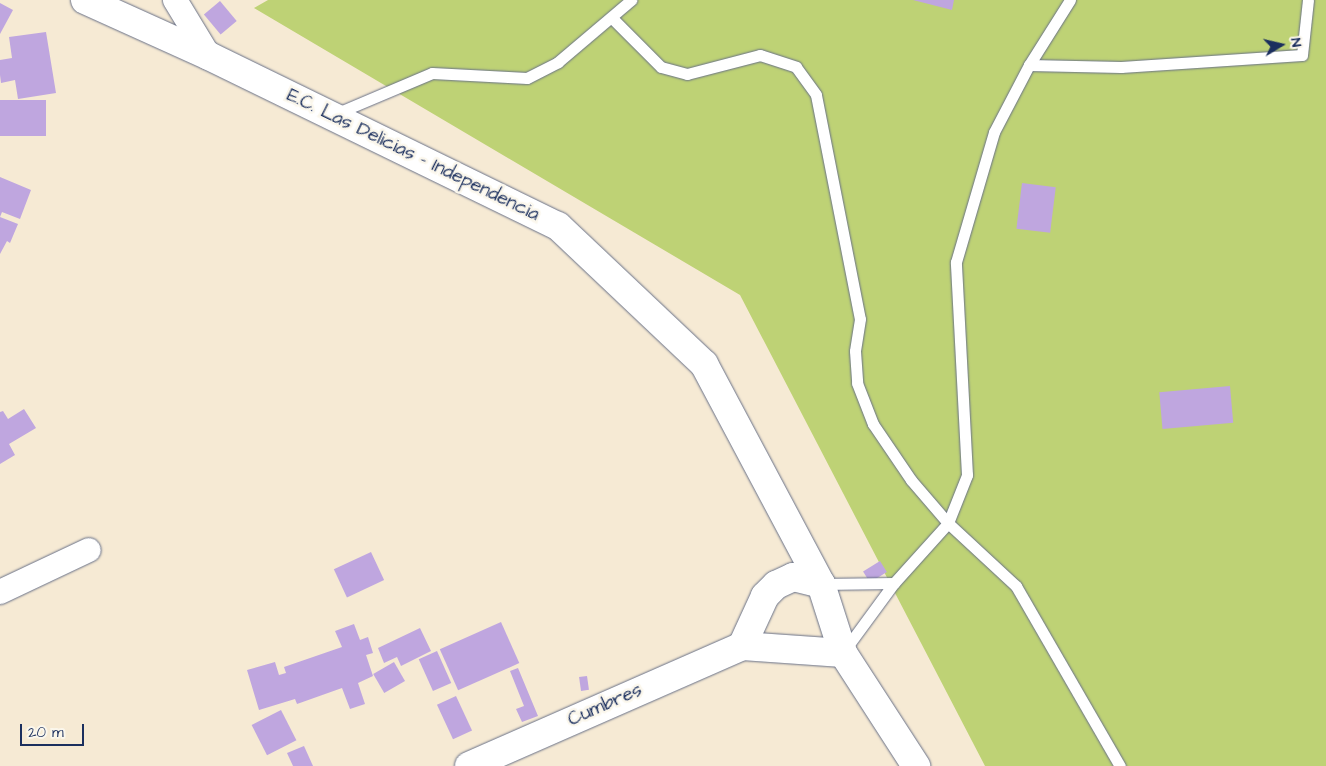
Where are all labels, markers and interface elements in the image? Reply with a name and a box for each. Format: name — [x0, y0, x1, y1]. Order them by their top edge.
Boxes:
north arrow — [1256, 20, 1306, 70]
text: N — [1285, 37, 1306, 49]
street label: E.C. Las Delicias - Independencia — [283, 84, 543, 226]
street label: Cumbres — [564, 679, 646, 731]
scale bar — [22, 714, 86, 746]
text: 20 m — [28, 722, 64, 743]

